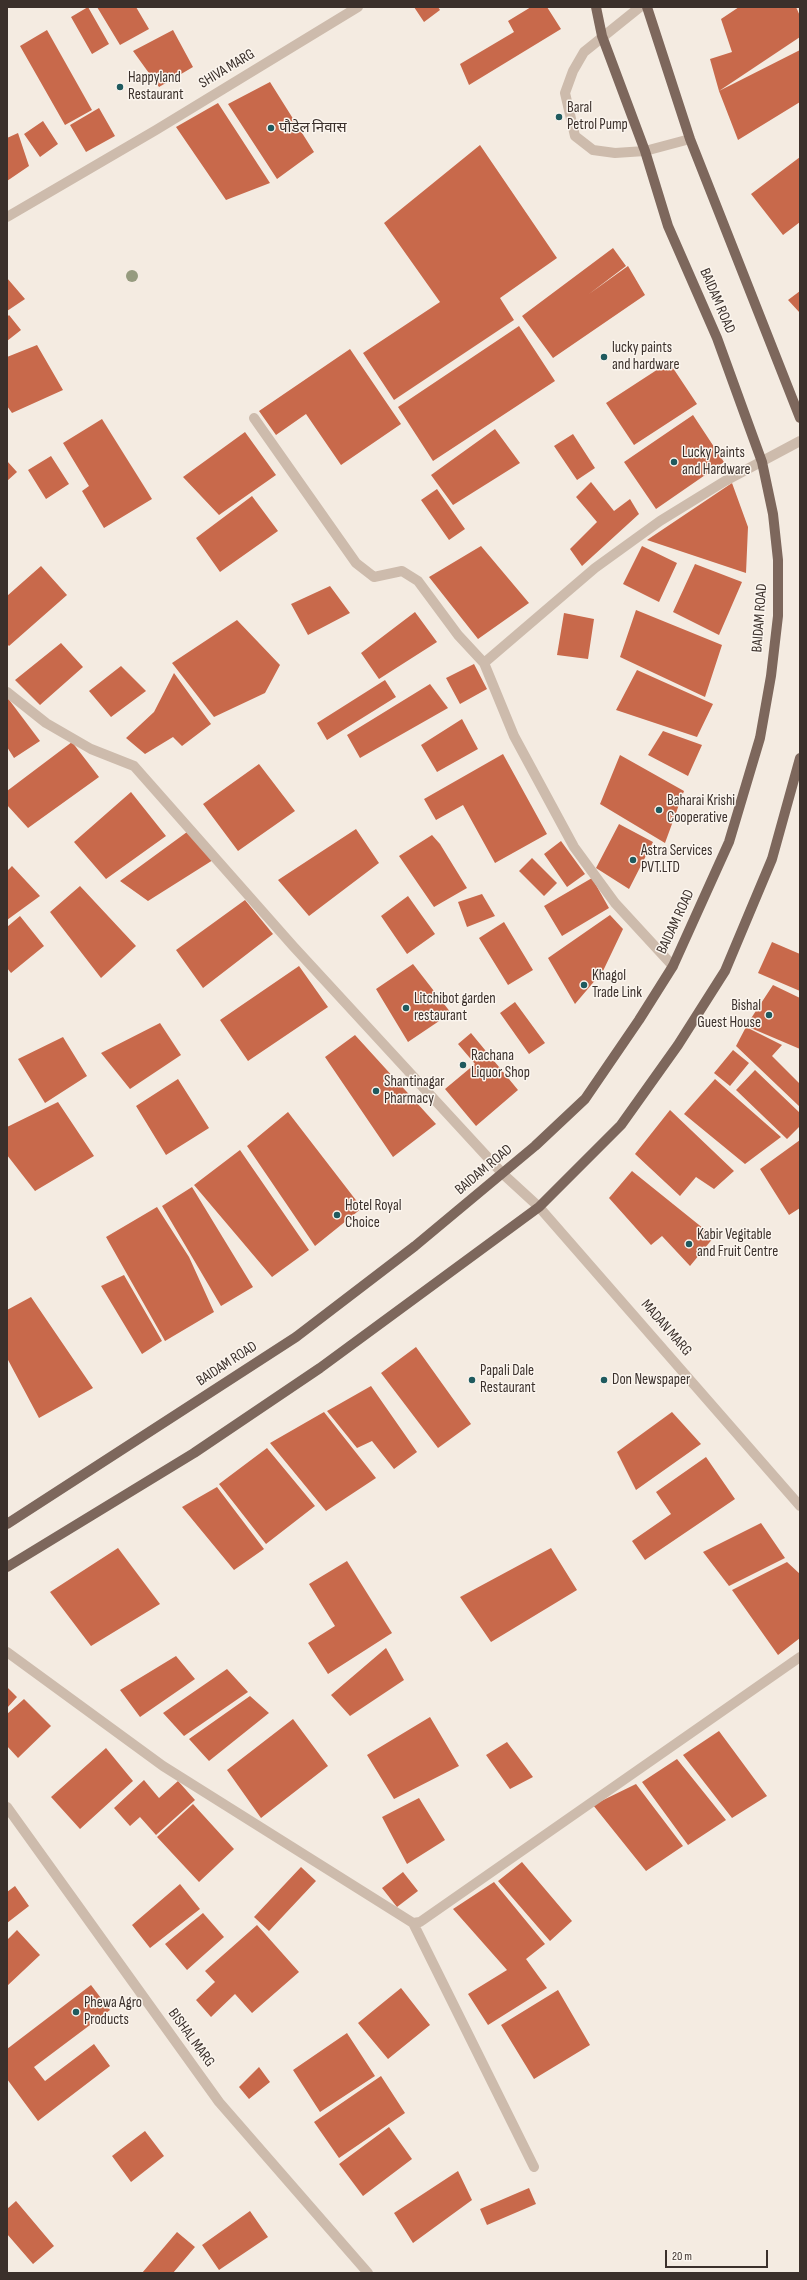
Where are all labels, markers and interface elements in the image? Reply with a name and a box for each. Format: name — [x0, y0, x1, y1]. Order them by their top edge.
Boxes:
street label: SHIVA MARG — [196, 45, 258, 93]
place label: Happyland Restaurant — [128, 69, 184, 104]
marker: Happyland Restaurant — [115, 82, 125, 92]
place label: Baral Petrol Pump — [567, 99, 628, 134]
marker: Baral Petrol Pump — [554, 112, 564, 122]
place label: पौडेल निवास — [279, 119, 347, 137]
marker: पौडेल निवास — [266, 123, 276, 133]
street label: BAIDAM ROAD — [695, 266, 739, 336]
place label: lucky paints and hardware — [612, 339, 679, 374]
marker: lucky paints and hardware — [599, 352, 609, 362]
place label: Lucky Paints and Hardware — [682, 444, 751, 479]
marker: Lucky Paints and Hardware — [669, 457, 679, 467]
street label: BAIDAM ROAD — [749, 583, 771, 653]
place label: Baharai Krishi Cooperative — [667, 792, 735, 827]
marker: Baharai Krishi Cooperative — [654, 805, 664, 815]
place label: Astra Services PVT.LTD — [641, 842, 712, 877]
marker: Astra Services PVT.LTD — [628, 855, 638, 865]
street label: BAIDAM ROAD — [653, 887, 699, 957]
place label: Khagol Trade Link — [592, 967, 642, 1002]
marker: Khagol Trade Link — [579, 980, 589, 990]
place label: Litchibot garden restaurant — [414, 990, 496, 1025]
place label: Bishal Guest House — [697, 997, 761, 1032]
marker: Litchibot garden restaurant — [401, 1003, 411, 1013]
marker: Bishal Guest House — [764, 1010, 774, 1020]
place label: Rachana Liquor Shop — [471, 1047, 530, 1082]
marker: Rachana Liquor Shop — [458, 1060, 468, 1070]
place label: Shantinagar Pharmacy — [384, 1073, 445, 1108]
marker: Shantinagar Pharmacy — [371, 1086, 381, 1096]
street label: BAIDAM ROAD — [452, 1141, 516, 1199]
place label: Hotel Royal Choice — [345, 1197, 401, 1232]
marker: Hotel Royal Choice — [332, 1210, 342, 1220]
place label: Kabir Vegitable and Fruit Centre — [697, 1226, 778, 1261]
marker: Kabir Vegitable and Fruit Centre — [684, 1239, 694, 1249]
street label: MADAN MARG — [637, 1296, 695, 1360]
street label: BAIDAM ROAD — [193, 1338, 261, 1390]
place label: Papali Dale Restaurant — [480, 1362, 536, 1397]
place label: Don Newspaper — [612, 1371, 690, 1389]
marker: Papali Dale Restaurant — [467, 1375, 477, 1385]
marker: Don Newspaper — [599, 1375, 609, 1385]
place label: Phewa Agro Products — [84, 1994, 142, 2029]
street label: BISHAL MARG — [164, 2005, 218, 2071]
marker: Phewa Agro Products — [71, 2007, 81, 2017]
scale bar — [667, 2242, 770, 2268]
text: 20 m — [672, 2249, 692, 2264]

